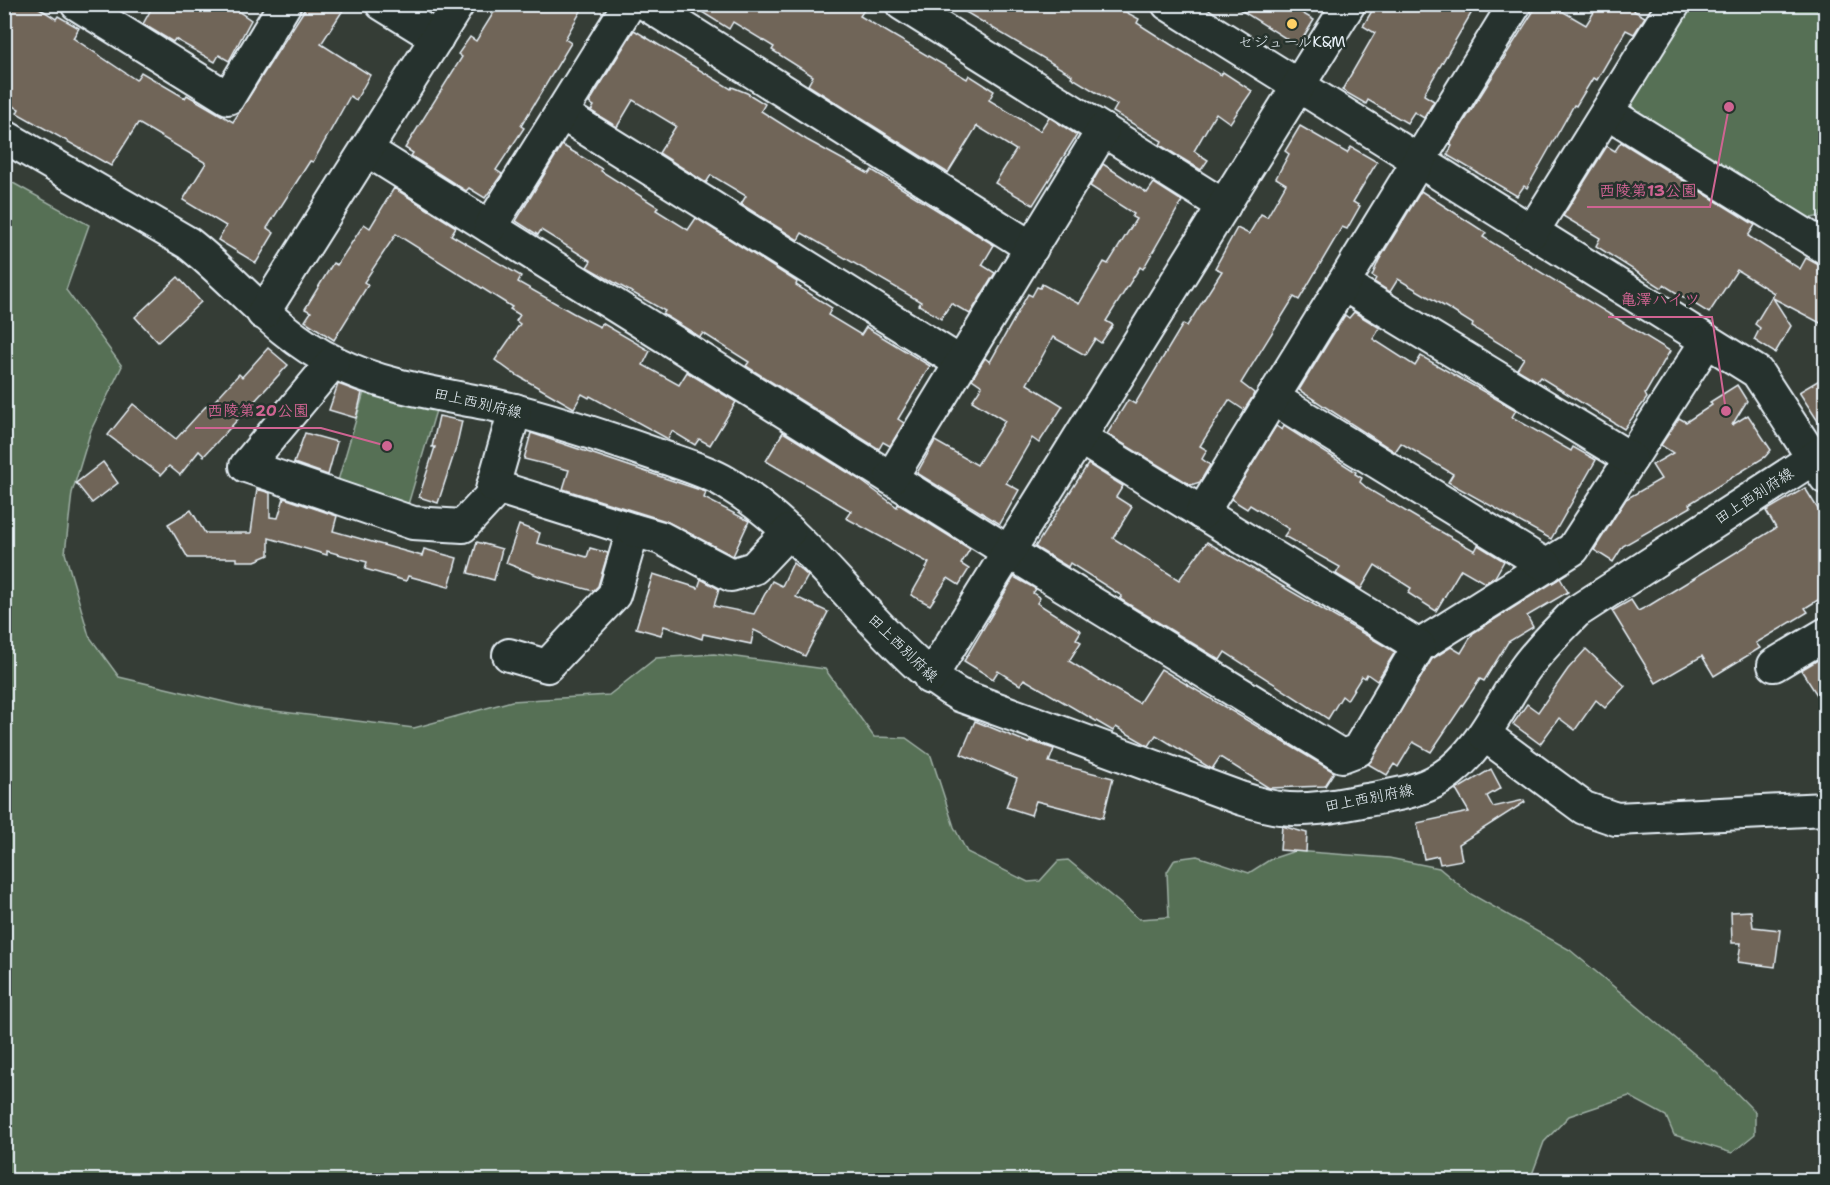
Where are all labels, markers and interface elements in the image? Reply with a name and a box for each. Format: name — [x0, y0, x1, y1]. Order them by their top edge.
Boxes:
marker: セジュールK&M — [1285, 17, 1299, 31]
place label: セジュールK&M — [1238, 32, 1346, 52]
callout: 西陵第13公園 — [1587, 173, 1710, 207]
text: 西陵第13公園 — [1599, 180, 1697, 201]
callout: 亀澤ハイツ — [1608, 283, 1712, 317]
text: 亀澤ハイツ — [1620, 289, 1700, 310]
street label: 田上西別府線 — [432, 383, 524, 423]
callout: 西陵第20公園 — [195, 394, 321, 428]
text: 西陵第20公園 — [207, 400, 309, 421]
street label: 田上西別府線 — [1711, 463, 1797, 529]
street label: 田上西別府線 — [864, 610, 942, 686]
street label: 田上西別府線 — [1323, 780, 1415, 816]

